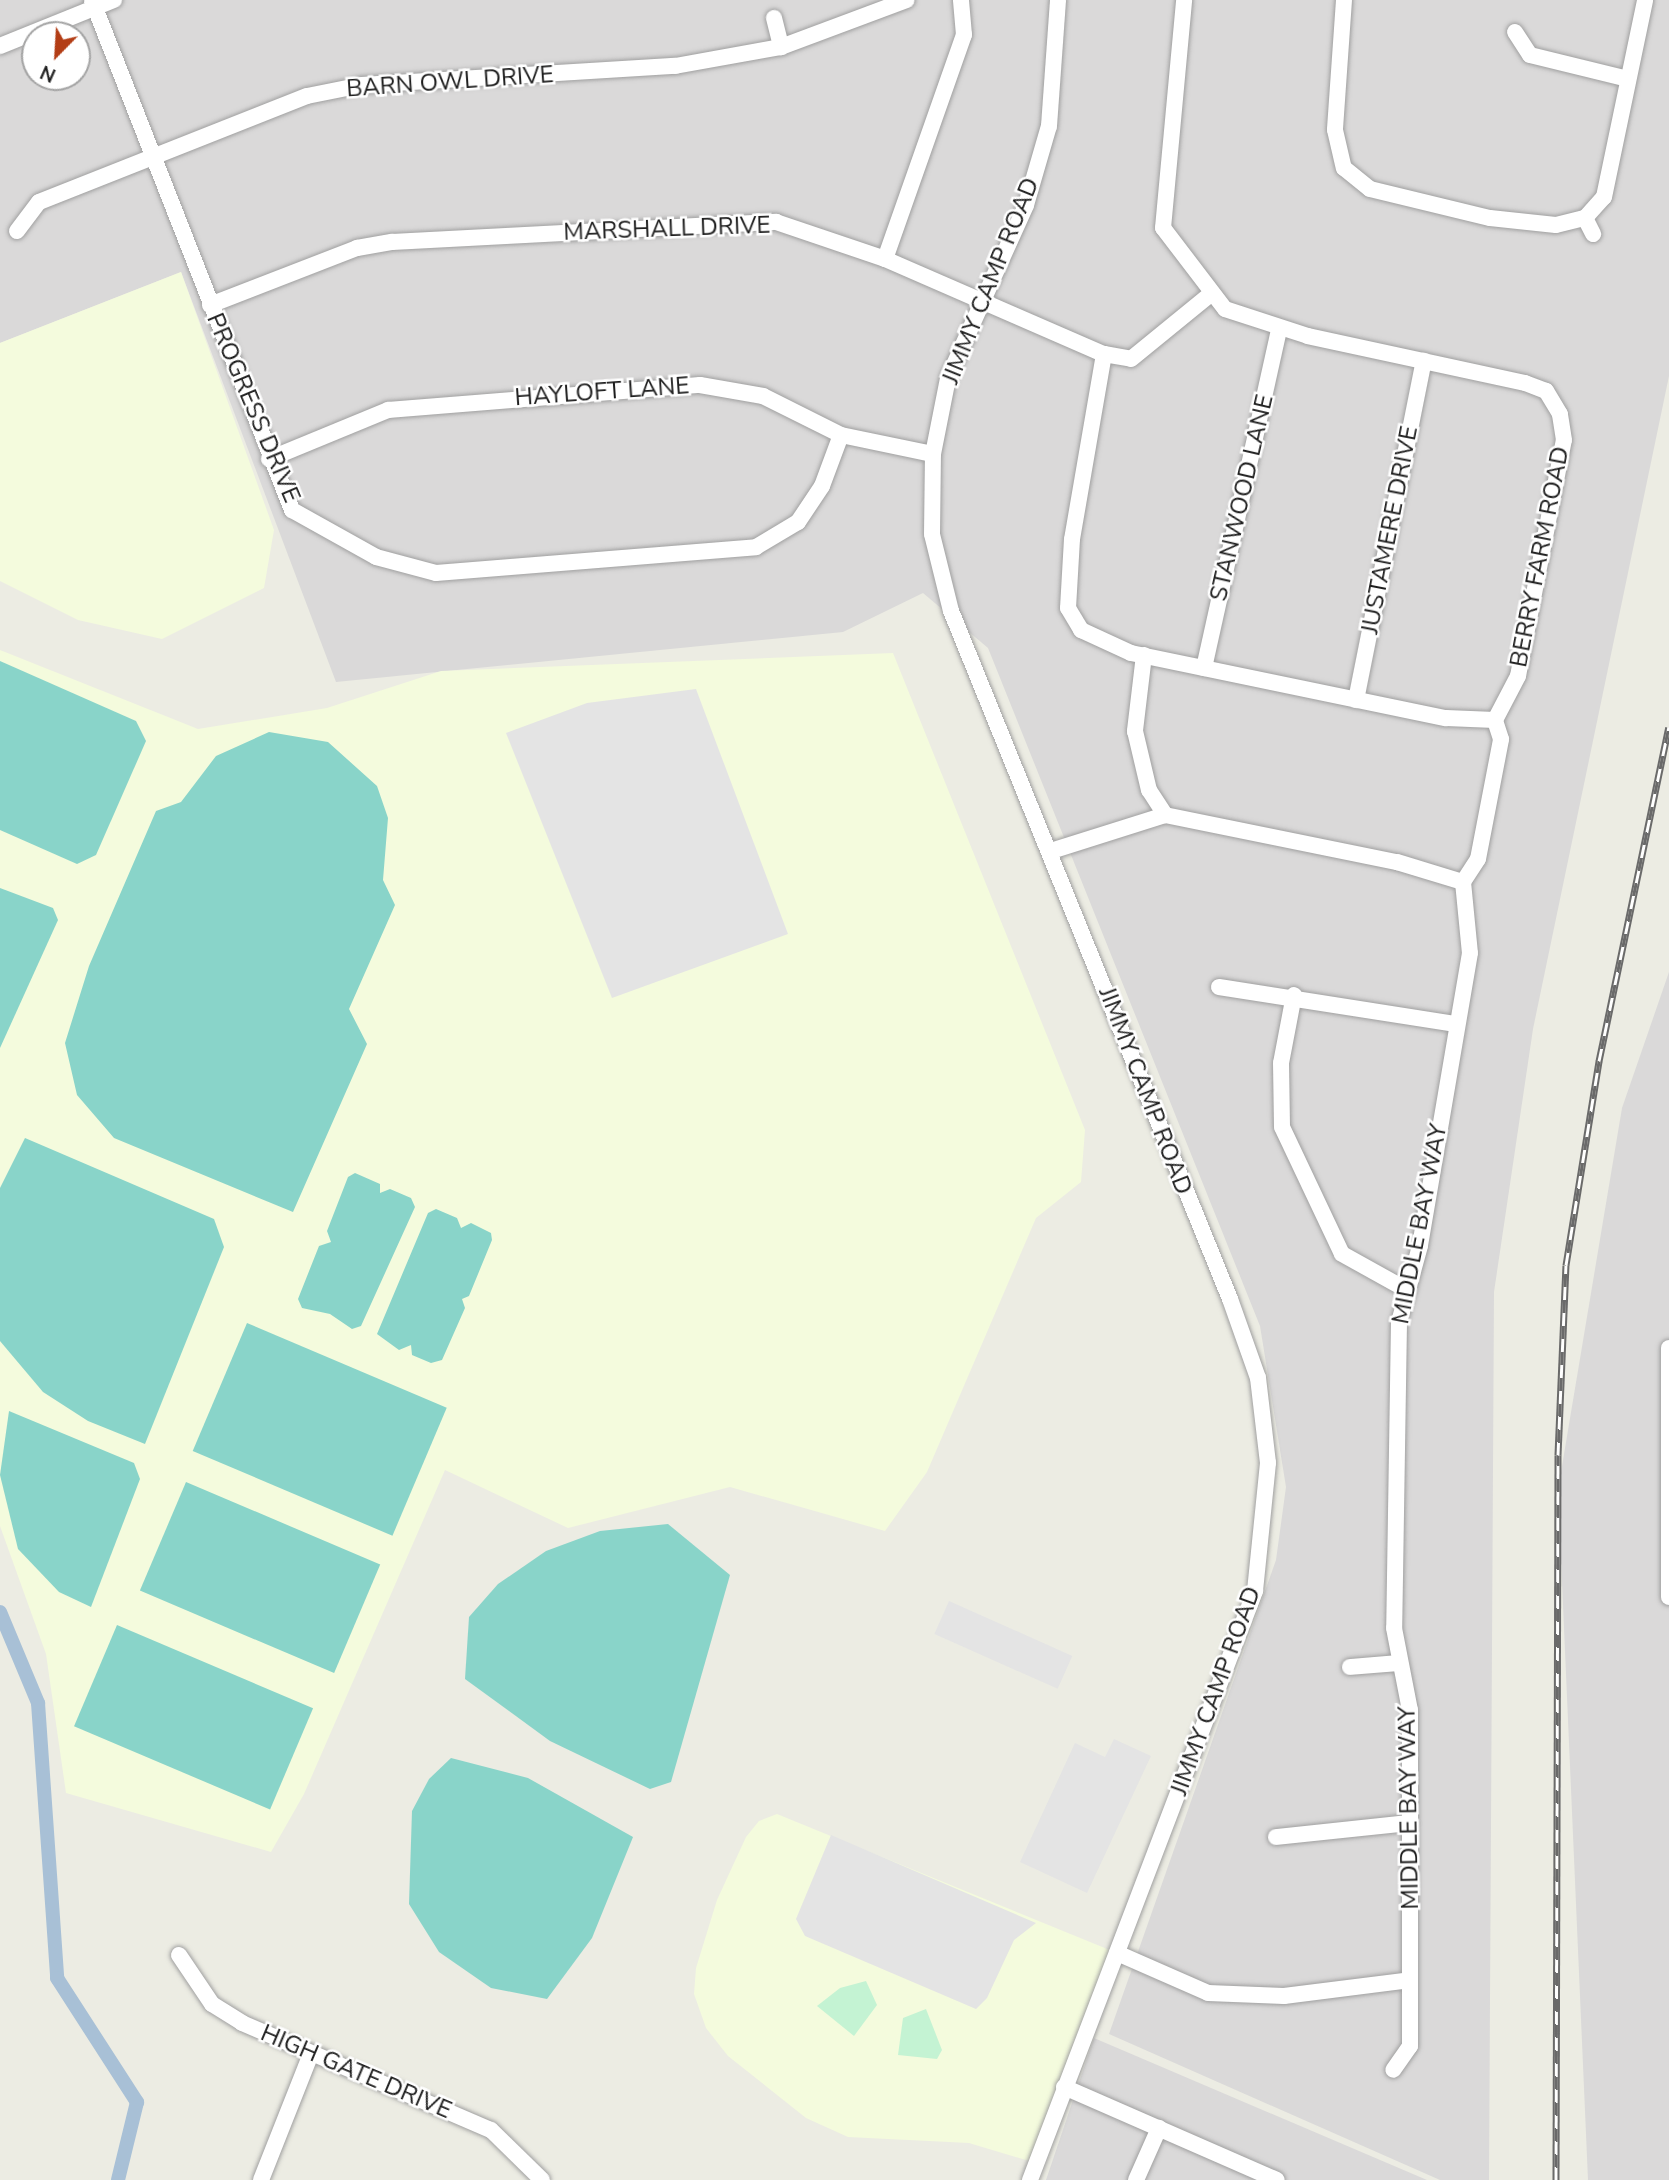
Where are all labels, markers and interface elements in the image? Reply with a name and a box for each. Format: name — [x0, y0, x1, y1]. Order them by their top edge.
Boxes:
north arrow — [21, 21, 91, 91]
text: N — [36, 59, 60, 88]
street label: BARN OWL DRIVE — [345, 60, 555, 104]
street label: JIMMY CAMP ROAD — [936, 174, 1046, 388]
street label: MARSHALL DRIVE — [563, 211, 771, 247]
street label: PROGRESS DRIVE — [200, 309, 306, 507]
street label: HAYLOFT LANE — [514, 372, 690, 412]
street label: STANWOOD LANE — [1204, 392, 1280, 604]
street label: JUSTAMERE DRIVE — [1356, 424, 1424, 636]
street label: BERRY FARM ROAD — [1504, 444, 1576, 670]
street label: JIMMY CAMP ROAD — [1092, 983, 1198, 1199]
street label: MIDDLE BAY WAY — [1386, 1121, 1454, 1327]
street label: JIMMY CAMP ROAD — [1165, 1583, 1267, 1799]
street label: MIDDLE BAY WAY — [1393, 1706, 1425, 1910]
street label: HIGH GATE DRIVE — [256, 2019, 456, 2125]

